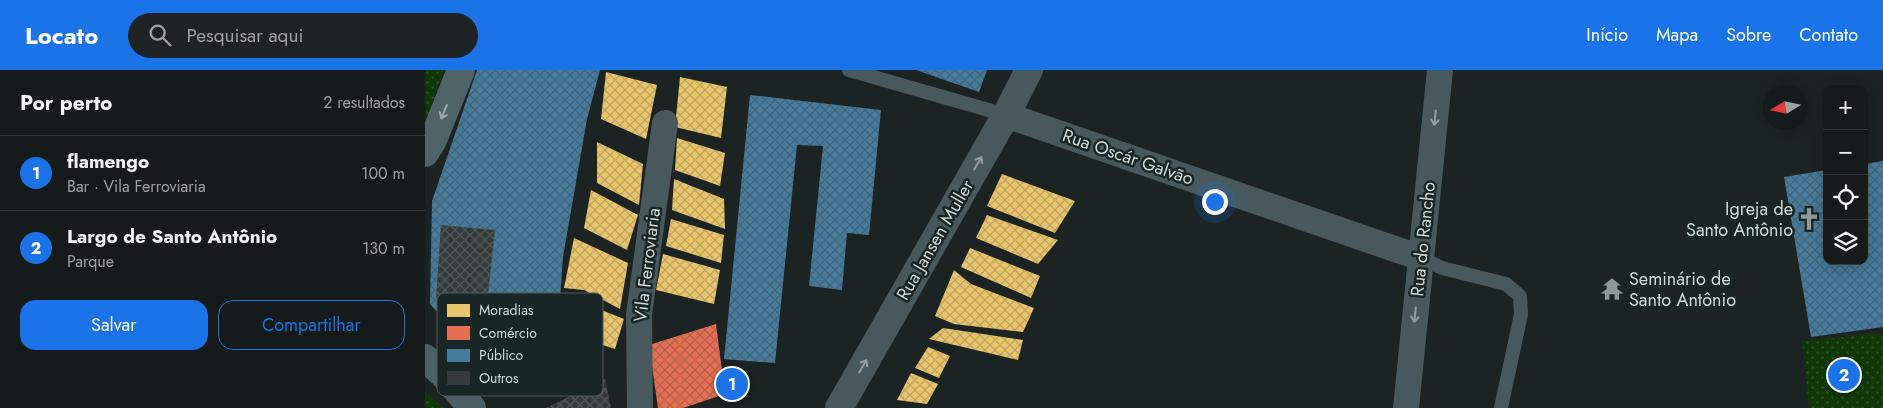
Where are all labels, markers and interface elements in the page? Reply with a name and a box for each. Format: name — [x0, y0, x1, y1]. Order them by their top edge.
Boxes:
search box — [128, 13, 478, 58]
text: Locato — [25, 18, 98, 53]
icon: search — [146, 21, 174, 49]
text: Pesquisar aqui — [186, 22, 303, 49]
text: Início — [1586, 22, 1628, 48]
text: Mapa — [1656, 22, 1698, 48]
text: Sobre — [1726, 22, 1771, 48]
text: Contato — [1799, 22, 1858, 48]
north arrow — [1763, 85, 1808, 130]
map controls — [1823, 85, 1868, 265]
button: + — [1823, 85, 1868, 130]
text: Por perto — [20, 88, 112, 118]
text: 2 resultados — [323, 91, 405, 114]
one-way arrow — [438, 104, 448, 119]
one-way arrow — [1430, 110, 1440, 126]
street label: Rua Oscár Galvão — [1059, 122, 1197, 192]
button: − — [1823, 130, 1868, 175]
text: flamengo — [67, 148, 149, 175]
one-way arrow — [973, 156, 983, 171]
text: 1 — [32, 162, 40, 185]
text: 100 m — [361, 162, 405, 185]
street label: Rua Jansen Muller — [890, 174, 980, 305]
text: Bar · Vila Ferroviaria — [67, 175, 206, 198]
button: locate — [1823, 175, 1868, 220]
street label: Rua do Rancho — [1404, 180, 1442, 298]
your location — [1202, 189, 1228, 215]
place label: Igreja de Santo Antônio — [1686, 196, 1793, 243]
street label: Vila Ferroviaria — [627, 206, 667, 324]
church icon: Igreja de Santo Antônio — [1796, 206, 1822, 232]
button: layers — [1823, 220, 1868, 265]
text: Largo de Santo Antônio — [67, 223, 277, 250]
text: 2 — [31, 237, 41, 260]
text: 130 m — [362, 237, 405, 260]
text: Parque — [67, 250, 114, 273]
place label: Seminário de Santo Antônio — [1629, 266, 1736, 313]
temple icon: Seminário de Santo Antônio — [1599, 276, 1625, 302]
legend — [437, 293, 603, 396]
button: Salvar — [20, 300, 208, 350]
button: Compartilhar — [218, 300, 405, 350]
text: Moradias — [479, 300, 534, 320]
one-way arrow — [1410, 307, 1420, 323]
text: Comércio — [479, 323, 537, 343]
text: Público — [479, 345, 524, 365]
pin: 2 — [1828, 356, 1860, 394]
one-way arrow — [859, 359, 869, 373]
pin: 1 — [716, 365, 748, 403]
text: Outros — [479, 368, 519, 388]

